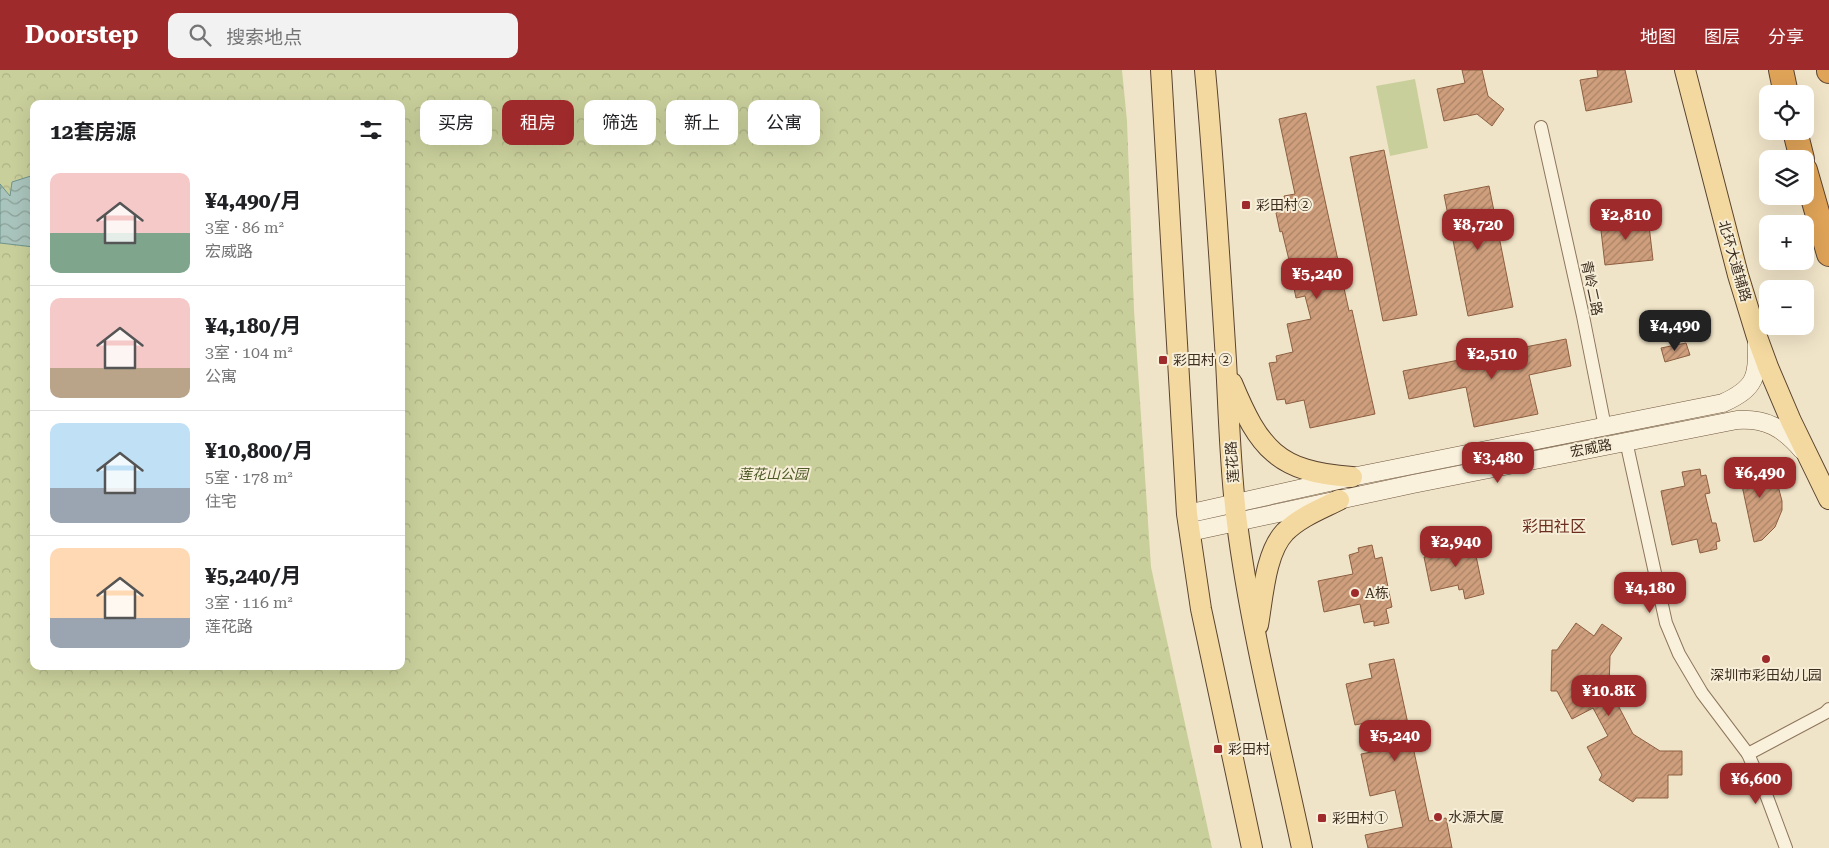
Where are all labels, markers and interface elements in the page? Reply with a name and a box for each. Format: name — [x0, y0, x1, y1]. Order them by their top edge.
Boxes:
search box — [168, 13, 518, 58]
text: Doorstep — [25, 21, 138, 49]
icon: search — [186, 21, 214, 49]
text: 搜索地点 — [226, 26, 302, 49]
text: 地图 — [1640, 26, 1676, 47]
text: 图层 — [1704, 26, 1740, 47]
text: 分享 — [1768, 26, 1804, 47]
map controls — [1759, 85, 1814, 335]
button: locate — [1759, 85, 1814, 140]
chip: 买房 — [420, 100, 492, 145]
chip: 租房 — [502, 100, 574, 145]
chip: 筛选 — [584, 100, 656, 145]
chip: 新上 — [666, 100, 738, 145]
chip: 公寓 — [748, 100, 820, 145]
icon: filters — [357, 116, 385, 144]
text: 12套房源 — [50, 120, 137, 144]
button: layers — [1759, 150, 1814, 205]
text: ¥4,490/月 — [205, 189, 301, 213]
icon: home — [90, 193, 150, 253]
place label: 彩田村② — [1256, 197, 1312, 213]
pin: ¥2,810 — [1585, 198, 1667, 241]
marker: 彩田村② — [1240, 199, 1252, 211]
text: ¥2,810 — [1601, 205, 1651, 224]
pin: ¥8,720 — [1437, 208, 1519, 251]
text: ¥8,720 — [1453, 215, 1503, 234]
button: + — [1759, 215, 1814, 270]
text: 3室 · 86 m² — [205, 218, 284, 237]
street label: 北环大道辅路 — [1716, 218, 1754, 304]
text: 宏威路 — [205, 242, 253, 261]
pin: ¥5,240 — [1276, 258, 1358, 300]
street label: 青岭二路 — [1578, 259, 1606, 317]
text: ¥5,240 — [1292, 264, 1342, 283]
button: − — [1759, 280, 1814, 335]
pin: ¥4,490 — [1634, 310, 1716, 352]
text: ¥4,180/月 — [205, 314, 301, 338]
text: ¥4,490 — [1650, 316, 1700, 335]
icon: home — [90, 318, 150, 378]
pin: ¥2,510 — [1451, 338, 1533, 380]
text: 3室 · 104 m² — [205, 343, 293, 362]
text: ¥2,510 — [1467, 344, 1517, 363]
place label: 彩田村 ② — [1173, 352, 1233, 368]
marker: 彩田村 ② — [1157, 354, 1169, 366]
text: 公寓 — [205, 367, 237, 386]
street label: 宏威路 — [1569, 436, 1613, 460]
text: ¥10,800/月 — [205, 439, 313, 463]
street label: 莲花路 — [1223, 440, 1241, 484]
pin: ¥3,480 — [1457, 442, 1539, 484]
icon: home — [90, 443, 150, 503]
text: ¥3,480 — [1473, 448, 1523, 467]
pin: ¥6,490 — [1719, 456, 1801, 499]
text: ¥6,490 — [1735, 463, 1785, 482]
park label: 莲花山公园 — [738, 466, 810, 482]
text: 5室 · 178 m² — [205, 468, 293, 487]
text: 住宅 — [205, 492, 237, 511]
district label: 彩田社区 — [1522, 517, 1586, 536]
pin: ¥2,940 — [1415, 526, 1497, 568]
text: ¥2,940 — [1431, 532, 1481, 551]
text: ¥5,240/月 — [205, 564, 301, 588]
icon: home — [90, 568, 150, 628]
pin: ¥4,180 — [1609, 572, 1691, 614]
text: ¥4,180 — [1625, 578, 1675, 597]
place label: A栋 — [1365, 585, 1389, 601]
marker: A栋 — [1349, 587, 1361, 599]
text: 3室 · 116 m² — [205, 593, 293, 612]
text: 莲花路 — [205, 617, 253, 636]
marker: 深圳市彩田幼儿园 — [1760, 653, 1772, 665]
place label: 深圳市彩田幼儿园 — [1710, 667, 1822, 683]
pin: ¥10.8K — [1568, 674, 1650, 717]
text: ¥10.8K — [1582, 681, 1636, 700]
pin: ¥5,240 — [1354, 720, 1436, 762]
text: ¥5,240 — [1370, 726, 1420, 745]
place label: 彩田村 — [1228, 741, 1270, 757]
marker: 彩田村 — [1212, 743, 1224, 755]
pin: ¥6,600 — [1715, 762, 1797, 805]
text: ¥6,600 — [1731, 769, 1781, 788]
place label: 水源大厦 — [1448, 809, 1504, 825]
place label: 彩田村① — [1332, 810, 1388, 826]
marker: 水源大厦 — [1432, 811, 1444, 823]
marker: 彩田村① — [1316, 812, 1328, 824]

